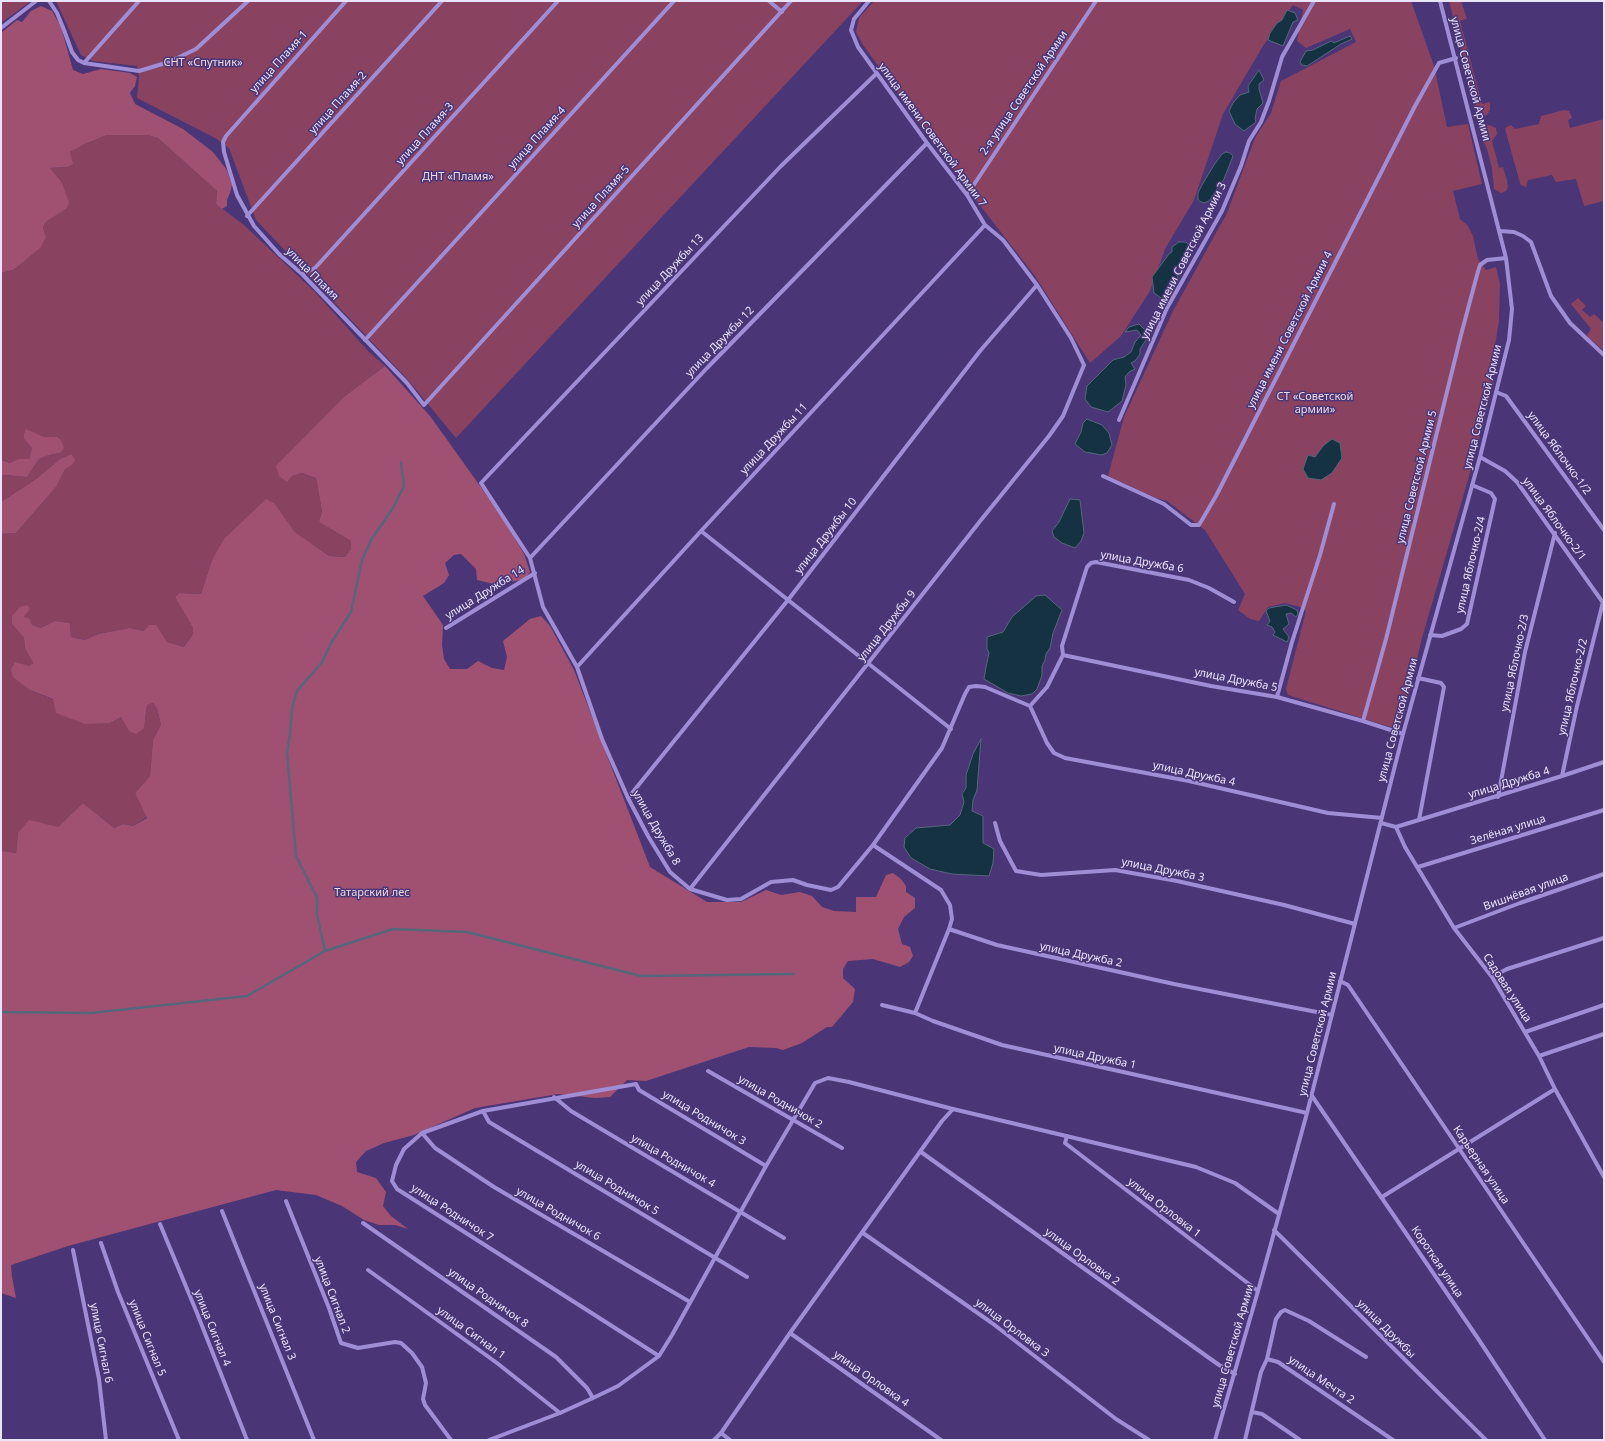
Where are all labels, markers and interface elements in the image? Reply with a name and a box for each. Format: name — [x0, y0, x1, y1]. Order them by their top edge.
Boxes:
street label: улица Советской Армии — [1447, 16, 1493, 142]
street label: улица Пламя-1 — [248, 28, 310, 96]
street label: 2-я улица Советской Армии — [977, 28, 1071, 158]
park label: СНТ «Спутник» — [163, 56, 243, 70]
street label: улица имени Советской Армии 7 — [875, 60, 989, 210]
street label: улица Пламя-2 — [307, 69, 369, 137]
street label: улица Пламя-3 — [394, 100, 456, 168]
street label: улица Пламя-4 — [506, 104, 568, 172]
street label: улица Пламя-5 — [570, 163, 632, 231]
park label: ДНТ «Пламя» — [422, 170, 494, 184]
street label: улица имени Советской Армии 3 — [1138, 180, 1230, 342]
street label: улица Дружбы 13 — [634, 232, 706, 308]
street label: улица Пламя — [283, 245, 341, 303]
street label: улица имени Советской Армии 4 — [1244, 249, 1336, 411]
street label: улица Дружбы 12 — [683, 304, 757, 380]
street label: улица Советской Армии — [1461, 343, 1505, 471]
park label: СТ «Советской армии» — [1277, 390, 1353, 416]
street label: улица Дружбы 11 — [738, 401, 810, 477]
street label: улица Советской Армии 5 — [1394, 409, 1440, 545]
street label: улица Яблочко-1/2 — [1524, 409, 1594, 497]
street label: улица Яблочко-2/1 — [1519, 475, 1589, 563]
street label: улица Дружбы 10 — [792, 495, 860, 577]
street label: улица Яблочко-2/4 — [1453, 515, 1489, 615]
street label: улица Дружба 6 — [1099, 548, 1185, 576]
street label: улица Дружба 14 — [443, 563, 527, 623]
street label: улица Дружбы 9 — [855, 588, 919, 664]
street label: улица Яблочко-2/3 — [1498, 613, 1532, 713]
street label: улица Яблочко-2/2 — [1555, 637, 1591, 737]
street label: улица Советской Армии — [1375, 657, 1421, 783]
street label: улица Дружба 5 — [1193, 665, 1279, 695]
street label: улица Дружба 4 — [1151, 759, 1237, 789]
street label: улица Дружба 4 — [1467, 764, 1551, 802]
street label: улица Дружба 8 — [629, 788, 683, 868]
street label: Зелёная улица — [1469, 812, 1547, 848]
street label: улица Дружба 3 — [1120, 855, 1206, 885]
street label: Вишнёвая улица — [1482, 871, 1570, 913]
park label: Татарский лес — [334, 886, 410, 900]
street label: улица Дружба 2 — [1038, 940, 1124, 970]
street label: Садовая улица — [1480, 951, 1534, 1025]
street label: улица Советской Армии — [1296, 970, 1340, 1098]
street label: улица Дружба 1 — [1052, 1042, 1138, 1072]
street label: улица Родничок 2 — [735, 1072, 825, 1132]
street label: улица Родничок 3 — [660, 1088, 748, 1148]
street label: Карьерная улица — [1450, 1123, 1512, 1207]
street label: улица Родничок 4 — [628, 1131, 718, 1191]
street label: улица Родничок 5 — [573, 1158, 661, 1218]
street label: улица Орловка 1 — [1125, 1175, 1203, 1241]
street label: улица Родничок 7 — [408, 1182, 496, 1244]
street label: улица Родничок 6 — [513, 1184, 603, 1244]
street label: Короткая улица — [1408, 1224, 1466, 1300]
street label: улица Орловка 2 — [1042, 1225, 1122, 1289]
street label: улица Сигнал 2 — [311, 1255, 353, 1335]
street label: улица Родничок 8 — [445, 1265, 531, 1331]
street label: улица Сигнал 3 — [256, 1282, 298, 1362]
street label: улица Советской Армии — [1209, 1283, 1257, 1409]
street label: улица Сигнал 4 — [191, 1288, 233, 1368]
street label: улица Орловка 3 — [972, 1296, 1052, 1360]
street label: улица Дружбы — [1354, 1297, 1418, 1361]
street label: улица Сигнал 5 — [126, 1298, 168, 1378]
street label: улица Сигнал 6 — [87, 1302, 115, 1384]
street label: улица Сигнал 1 — [434, 1304, 508, 1362]
street label: улица Орловка 4 — [831, 1348, 911, 1410]
street label: улица Мечта 2 — [1285, 1353, 1357, 1407]

